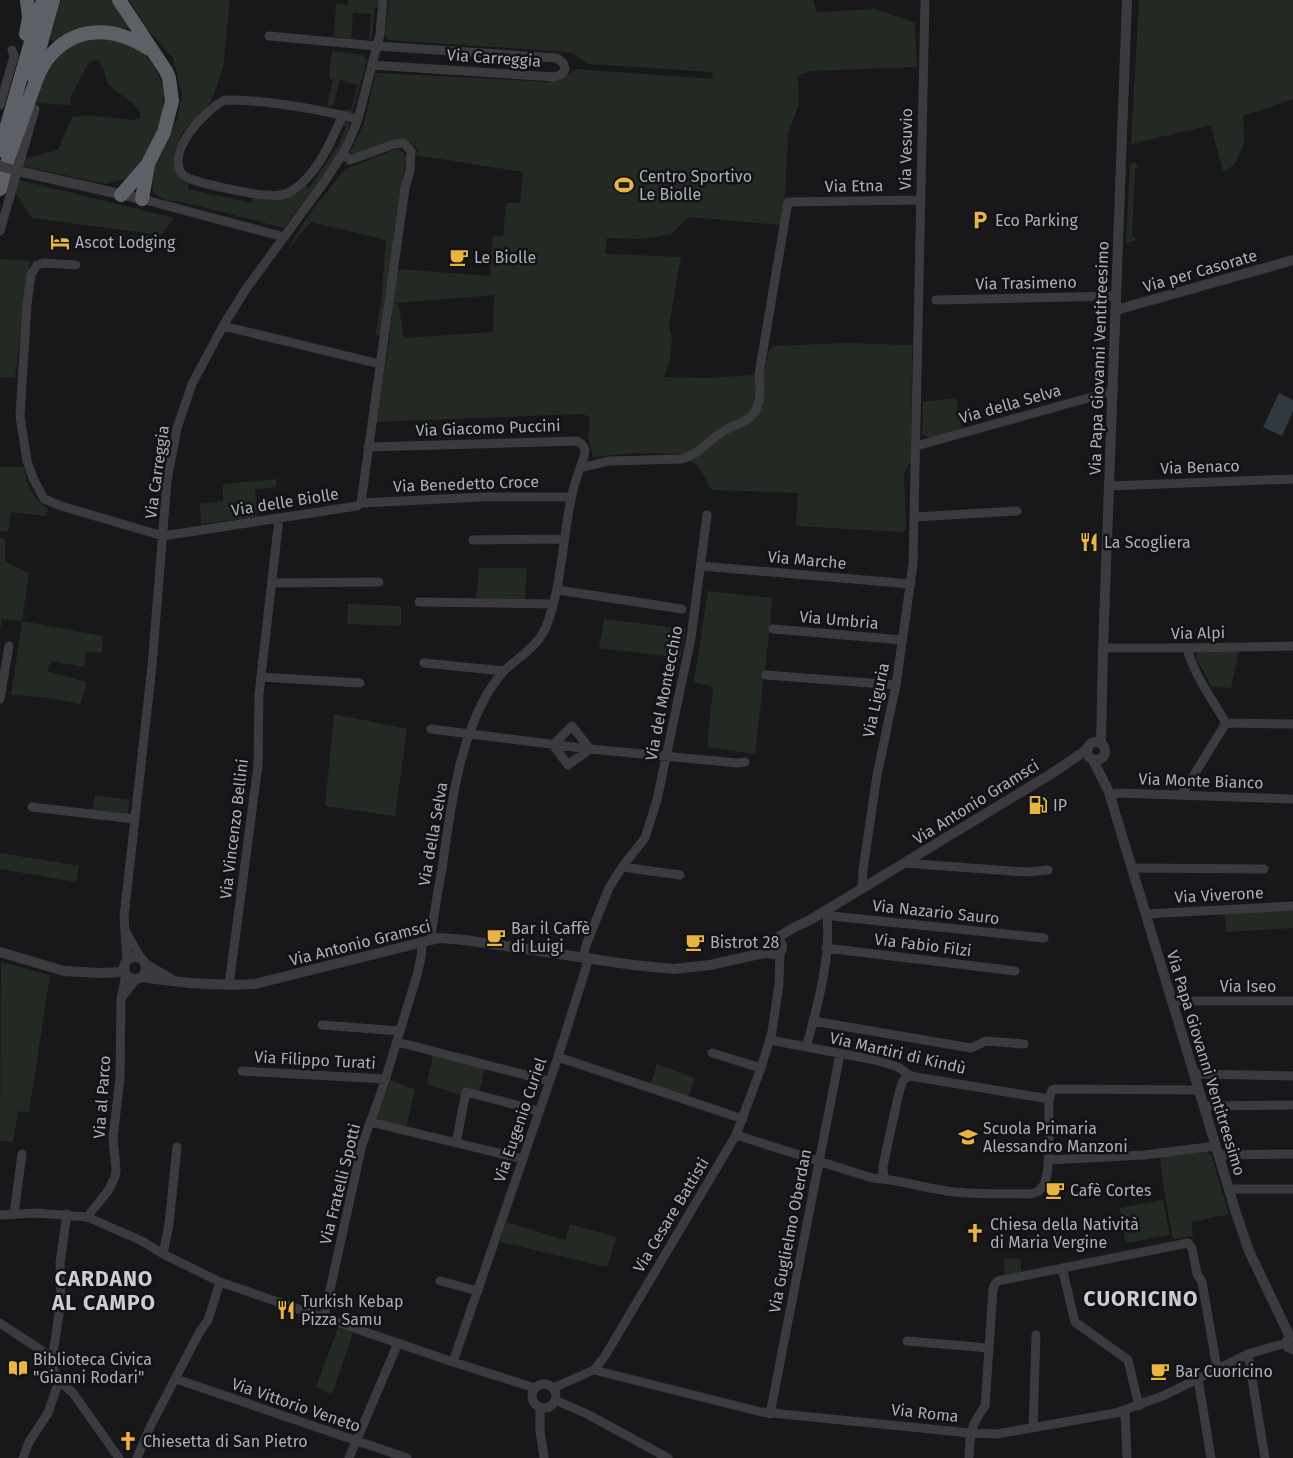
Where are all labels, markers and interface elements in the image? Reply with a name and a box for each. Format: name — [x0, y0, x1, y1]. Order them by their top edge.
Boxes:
street label: Via Carreggia — [446, 45, 542, 71]
street label: Via Vesuvio — [896, 108, 916, 190]
place label: Centro Sportivo Le Biolle — [639, 167, 752, 204]
sports icon: Centro Sportivo Le Biolle — [613, 174, 635, 196]
street label: Via Etna — [825, 176, 883, 196]
parking icon: Eco Parking — [969, 209, 991, 231]
place label: Eco Parking — [995, 211, 1079, 230]
hotel icon: Ascot Lodging — [49, 231, 71, 253]
place label: Ascot Lodging — [75, 233, 176, 252]
street label: Via Papa Giovanni Ventitreesimo — [1085, 241, 1113, 475]
cafe icon: Le Biolle — [448, 246, 470, 268]
street label: Via per Casorate — [1141, 246, 1259, 296]
place label: Le Biolle — [474, 248, 536, 267]
street label: Via Trasimeno — [975, 273, 1077, 293]
street label: Via della Selva — [957, 380, 1063, 428]
street label: Via Giacomo Puccini — [415, 416, 561, 440]
street label: Via Carreggia — [141, 424, 173, 520]
street label: Via Benaco — [1160, 456, 1240, 478]
street label: Via Benedetto Croce — [393, 472, 539, 496]
street label: Via delle Biolle — [230, 484, 340, 520]
restaurant icon: La Scogliera — [1078, 531, 1100, 553]
place label: La Scogliera — [1104, 533, 1191, 552]
street label: Via Marche — [767, 547, 847, 573]
street label: Via Umbria — [799, 607, 879, 633]
street label: Via Alpi — [1171, 623, 1225, 643]
street label: Via del Montecchio — [642, 624, 686, 762]
street label: Via Liguria — [859, 661, 893, 739]
street label: Via Antonio Gramsci — [909, 756, 1043, 848]
street label: Via Vincenzo Bellini — [216, 758, 252, 900]
street label: Via Monte Bianco — [1138, 769, 1264, 793]
street label: Via della Selva — [415, 781, 451, 887]
fuel station icon: IP — [1027, 794, 1049, 816]
place label: IP — [1053, 796, 1067, 815]
street label: Via Viverone — [1174, 883, 1264, 907]
street label: Via Nazario Sauro — [872, 896, 1000, 928]
street label: Via Antonio Gramsci — [287, 916, 433, 970]
place label: Bar il Caffè di Luigi — [511, 919, 590, 956]
cafe icon: Bar il Caffè di Luigi — [485, 926, 507, 948]
street label: Via Fabio Filzi — [873, 930, 973, 960]
cafe icon: Bistrot 28 — [684, 931, 706, 953]
place label: Bistrot 28 — [710, 933, 779, 952]
street label: Via Papa Giovanni Ventitreesimo — [1163, 948, 1249, 1178]
street label: Via Iseo — [1220, 977, 1276, 996]
street label: Via Martiri di Kindù — [828, 1028, 968, 1078]
street label: Via Filippo Turati — [254, 1047, 376, 1073]
street label: Via al Parco — [90, 1055, 114, 1139]
street label: Via Eugenio Curiel — [490, 1055, 550, 1185]
place label: Scuola Primaria Alessandro Manzoni — [983, 1119, 1128, 1156]
street label: Via Fratelli Spotti — [316, 1122, 364, 1246]
school or university icon: Scuola Primaria Alessandro Manzoni — [957, 1126, 979, 1148]
street label: Via Guglielmo Oberdan — [765, 1147, 815, 1315]
street label: Via Cesare Battisti — [629, 1154, 713, 1276]
cafe icon: Cafè Cortes — [1044, 1179, 1066, 1201]
place label: Cafè Cortes — [1070, 1181, 1152, 1200]
place label: Chiesa della Natività di Maria Vergine — [990, 1215, 1139, 1252]
church icon: Chiesa della Natività di Maria Vergine — [964, 1222, 986, 1244]
district label: CARDANO AL CAMPO — [51, 1266, 156, 1316]
district label: CUORICINO — [1084, 1286, 1198, 1312]
place label: Turkish Kebap Pizza Samu — [301, 1292, 403, 1329]
restaurant icon: Turkish Kebap Pizza Samu — [275, 1299, 297, 1321]
place label: Biblioteca Civica "Gianni Rodari" — [33, 1350, 152, 1387]
library icon: Biblioteca Civica "Gianni Rodari" — [7, 1357, 29, 1379]
cafe icon: Bar Cuoricino — [1149, 1360, 1171, 1382]
place label: Bar Cuoricino — [1175, 1362, 1273, 1381]
street label: Via Vittorio Veneto — [229, 1374, 363, 1436]
street label: Via Roma — [890, 1400, 960, 1426]
church icon: Chiesetta di San Pietro — [117, 1430, 139, 1452]
place label: Chiesetta di San Pietro — [143, 1432, 308, 1451]

